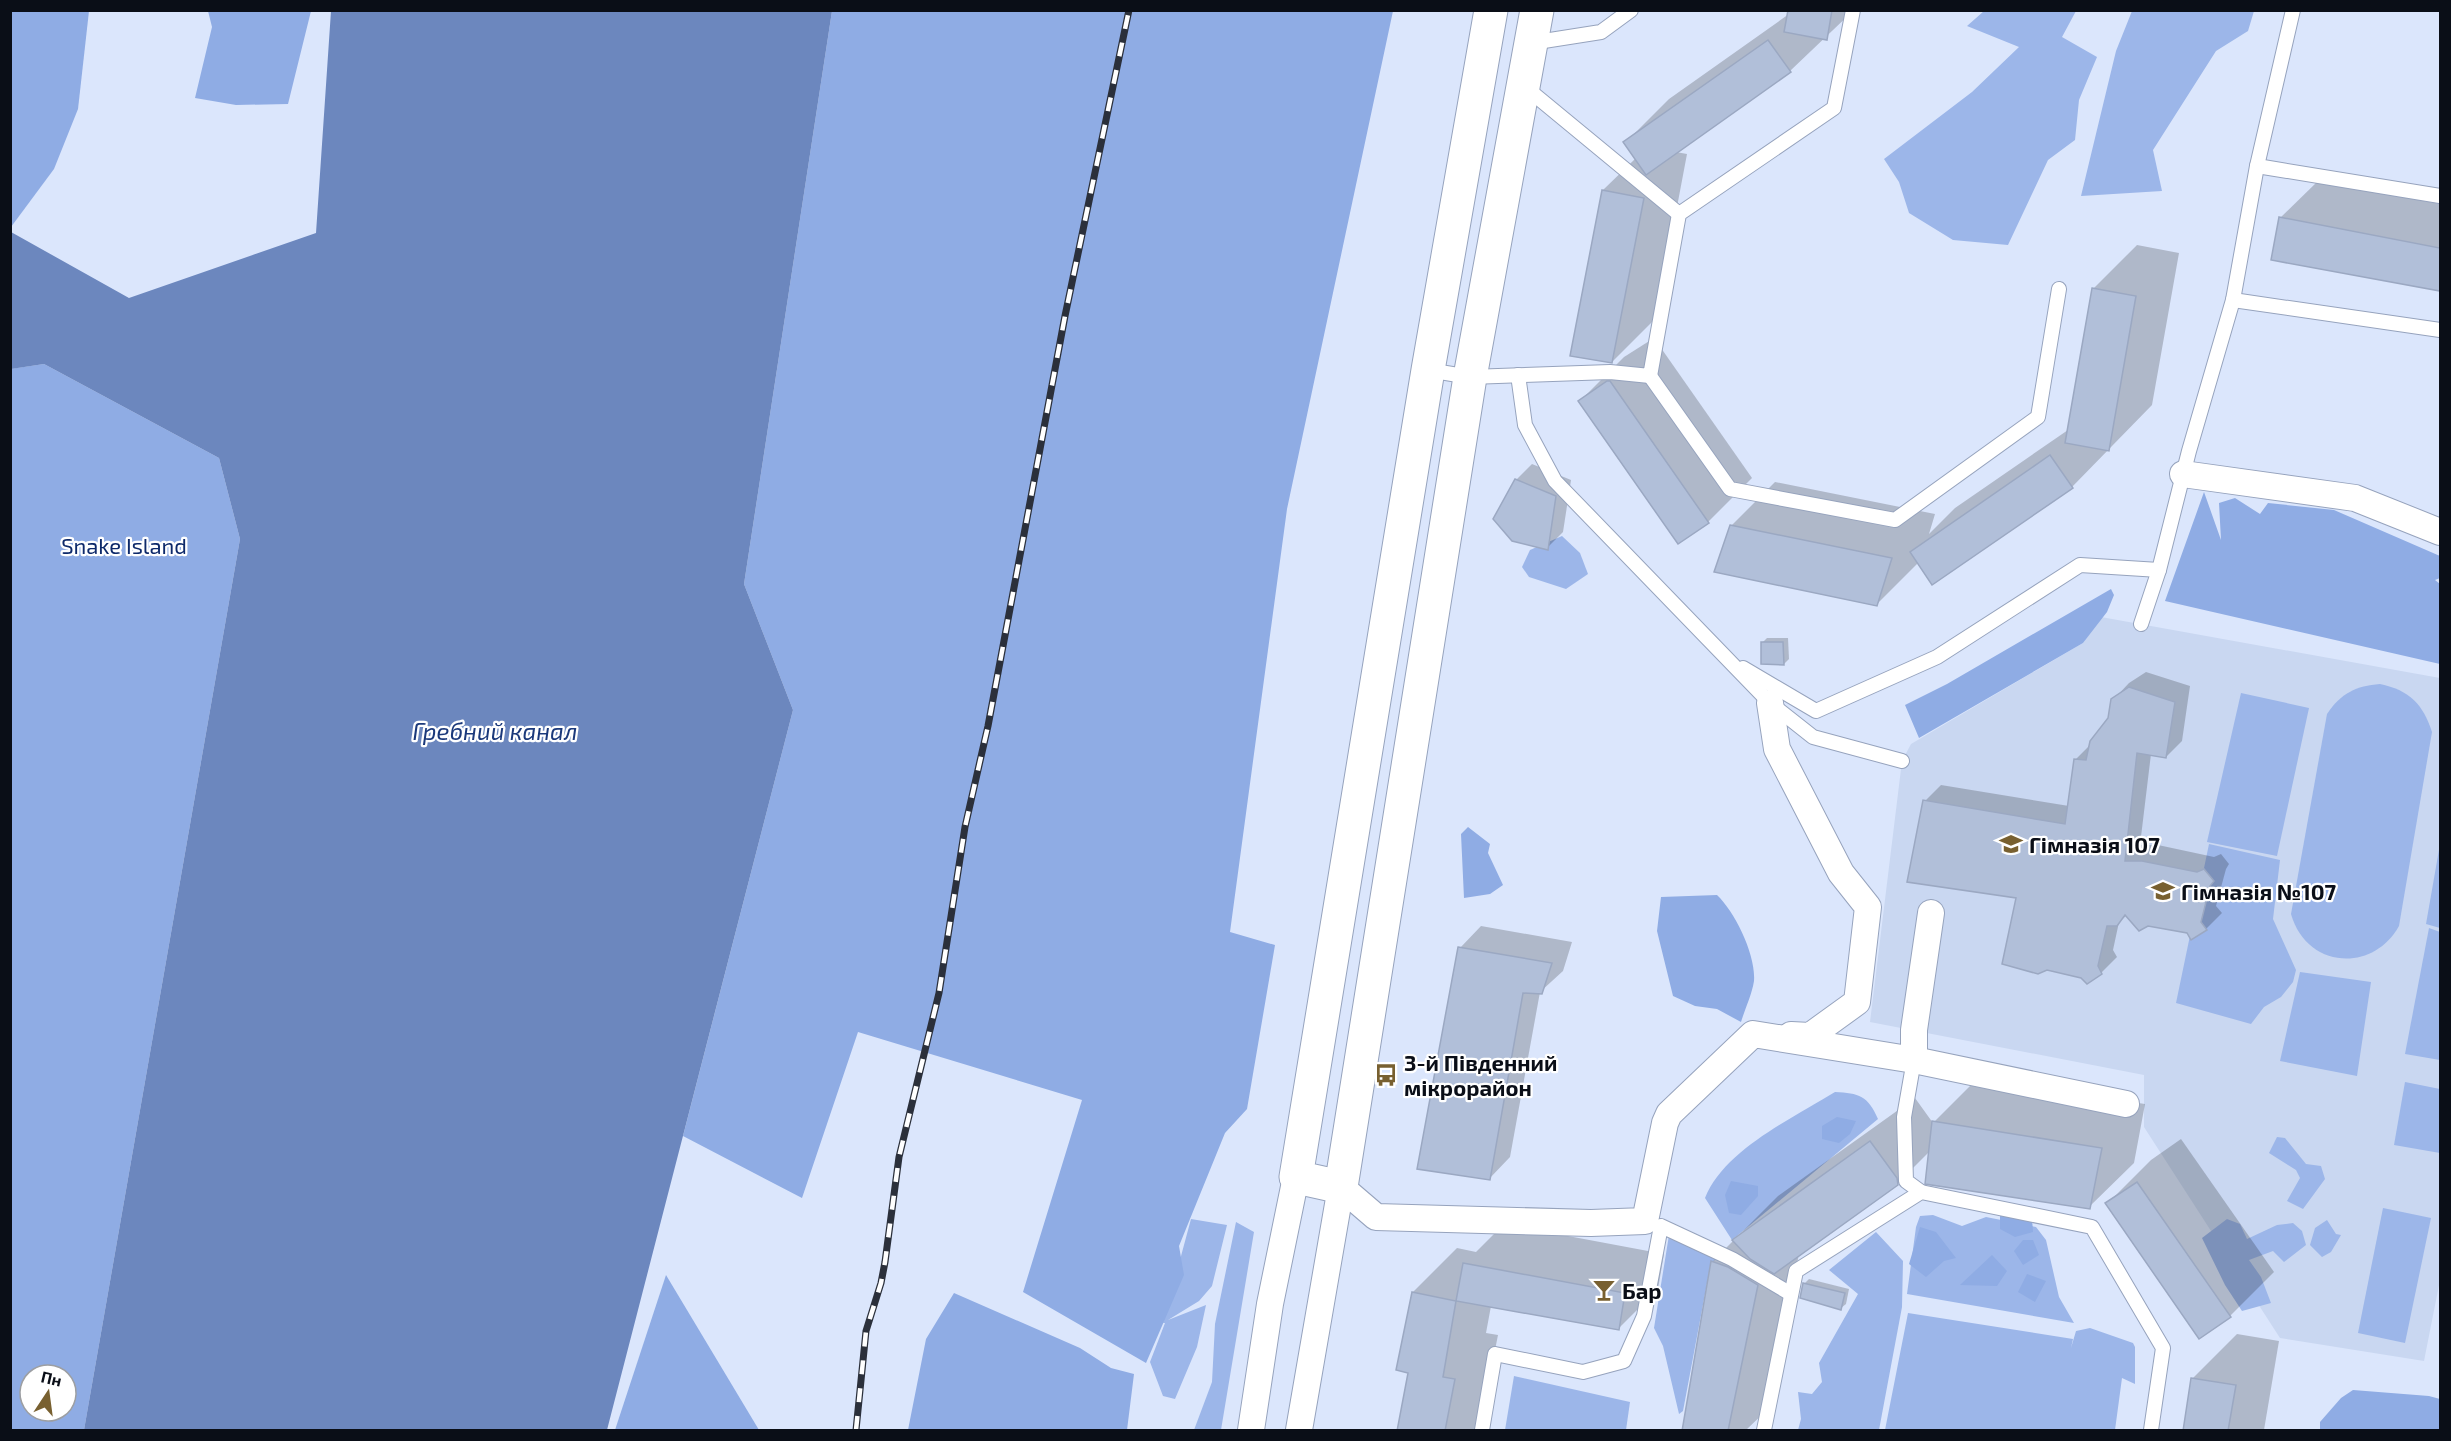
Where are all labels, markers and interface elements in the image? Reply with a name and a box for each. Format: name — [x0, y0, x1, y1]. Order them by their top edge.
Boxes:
park label: Snake Island — [61, 532, 187, 558]
water label: Гребний канал — [413, 716, 577, 745]
school or university icon: Гімназія 107 — [1998, 831, 2024, 857]
place label: Гімназія 107 — [2029, 831, 2160, 857]
school or university icon: Гімназія №107 — [2150, 878, 2176, 904]
place label: Гімназія №107 — [2181, 878, 2337, 904]
place label: 3-й Південний мікрорайон — [1404, 1049, 1557, 1100]
bus stop icon: 3-й Південний мікрорайон — [1373, 1062, 1399, 1088]
bar icon: Бар — [1591, 1277, 1617, 1303]
place label: Бар — [1622, 1277, 1662, 1303]
north arrow — [18, 1363, 78, 1423]
text: Пн — [39, 1366, 64, 1389]

